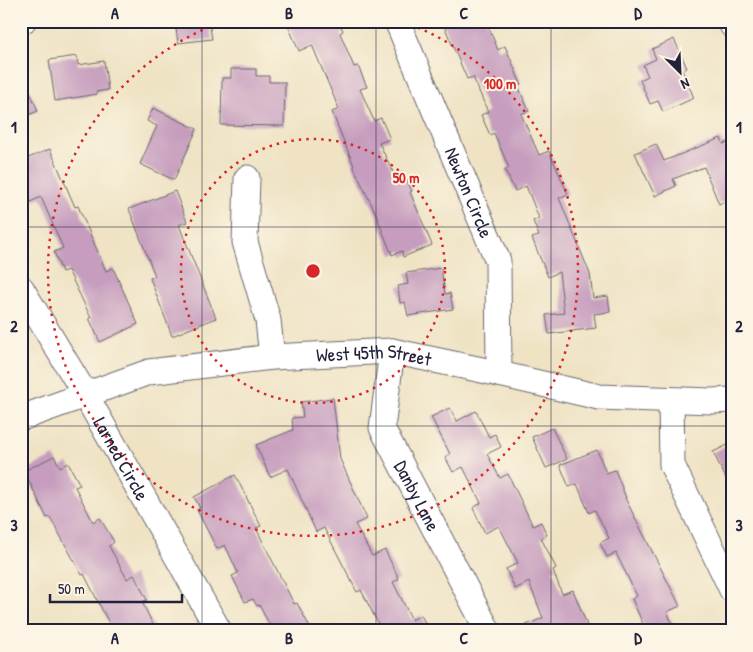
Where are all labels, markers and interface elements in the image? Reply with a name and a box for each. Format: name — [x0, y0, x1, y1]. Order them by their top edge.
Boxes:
text: A — [111, 2, 119, 24]
text: B — [285, 2, 293, 24]
text: C — [460, 2, 469, 24]
text: D — [634, 2, 642, 24]
north arrow — [656, 48, 706, 98]
text: 100 m — [484, 73, 516, 94]
text: N — [678, 74, 693, 95]
text: 1 — [11, 116, 17, 138]
text: 1 — [736, 116, 742, 138]
street label: Newton Circle — [439, 143, 500, 242]
text: 50 m — [393, 167, 419, 188]
centre of rings — [304, 262, 322, 280]
text: 2 — [10, 315, 18, 337]
text: 2 — [735, 315, 743, 337]
street label: West 45th Street — [315, 338, 434, 372]
street label: Larned Circle — [88, 412, 156, 505]
street label: Danby Lane — [388, 456, 447, 536]
text: 3 — [10, 514, 18, 536]
text: 3 — [735, 514, 743, 536]
scale bar — [50, 572, 182, 604]
text: 50 m — [58, 578, 85, 599]
text: A — [111, 627, 119, 649]
text: B — [285, 627, 293, 649]
text: C — [460, 627, 469, 649]
text: D — [634, 627, 642, 649]

